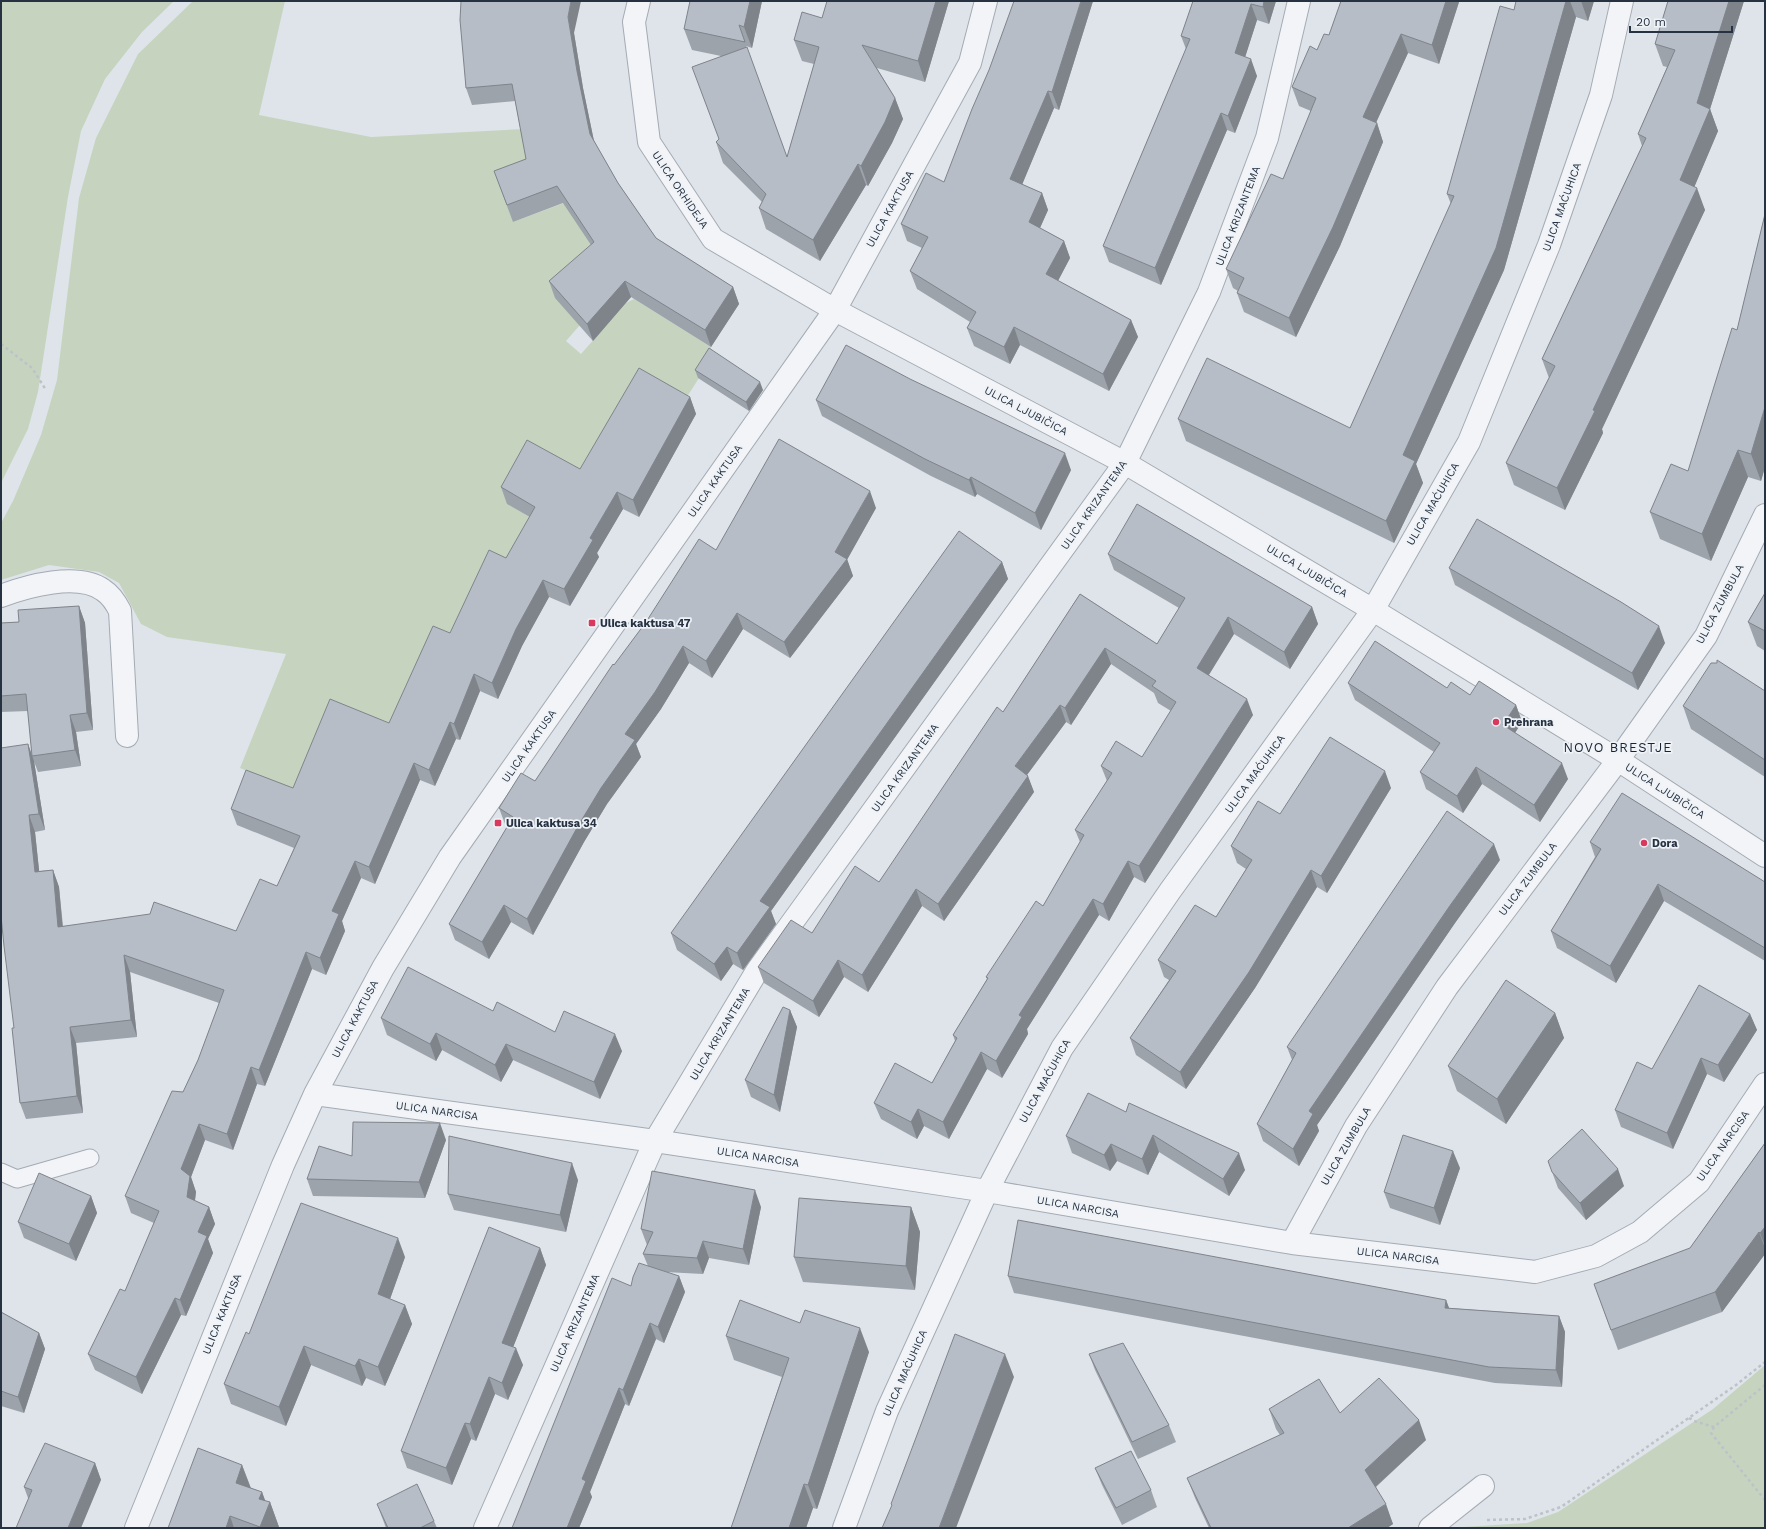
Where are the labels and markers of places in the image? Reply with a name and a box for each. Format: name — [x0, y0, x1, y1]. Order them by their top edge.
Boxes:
place label: Ulica kaktusa 47 — [600, 617, 691, 630]
marker: Ulica kaktusa 47 — [587, 618, 597, 628]
place label: Prehrana — [1504, 716, 1554, 729]
marker: Prehrana — [1491, 717, 1501, 727]
place label: Ulica kaktusa 34 — [506, 817, 597, 830]
marker: Ulica kaktusa 34 — [493, 818, 503, 828]
place label: Dora — [1652, 837, 1678, 850]
marker: Dora — [1639, 838, 1649, 848]

